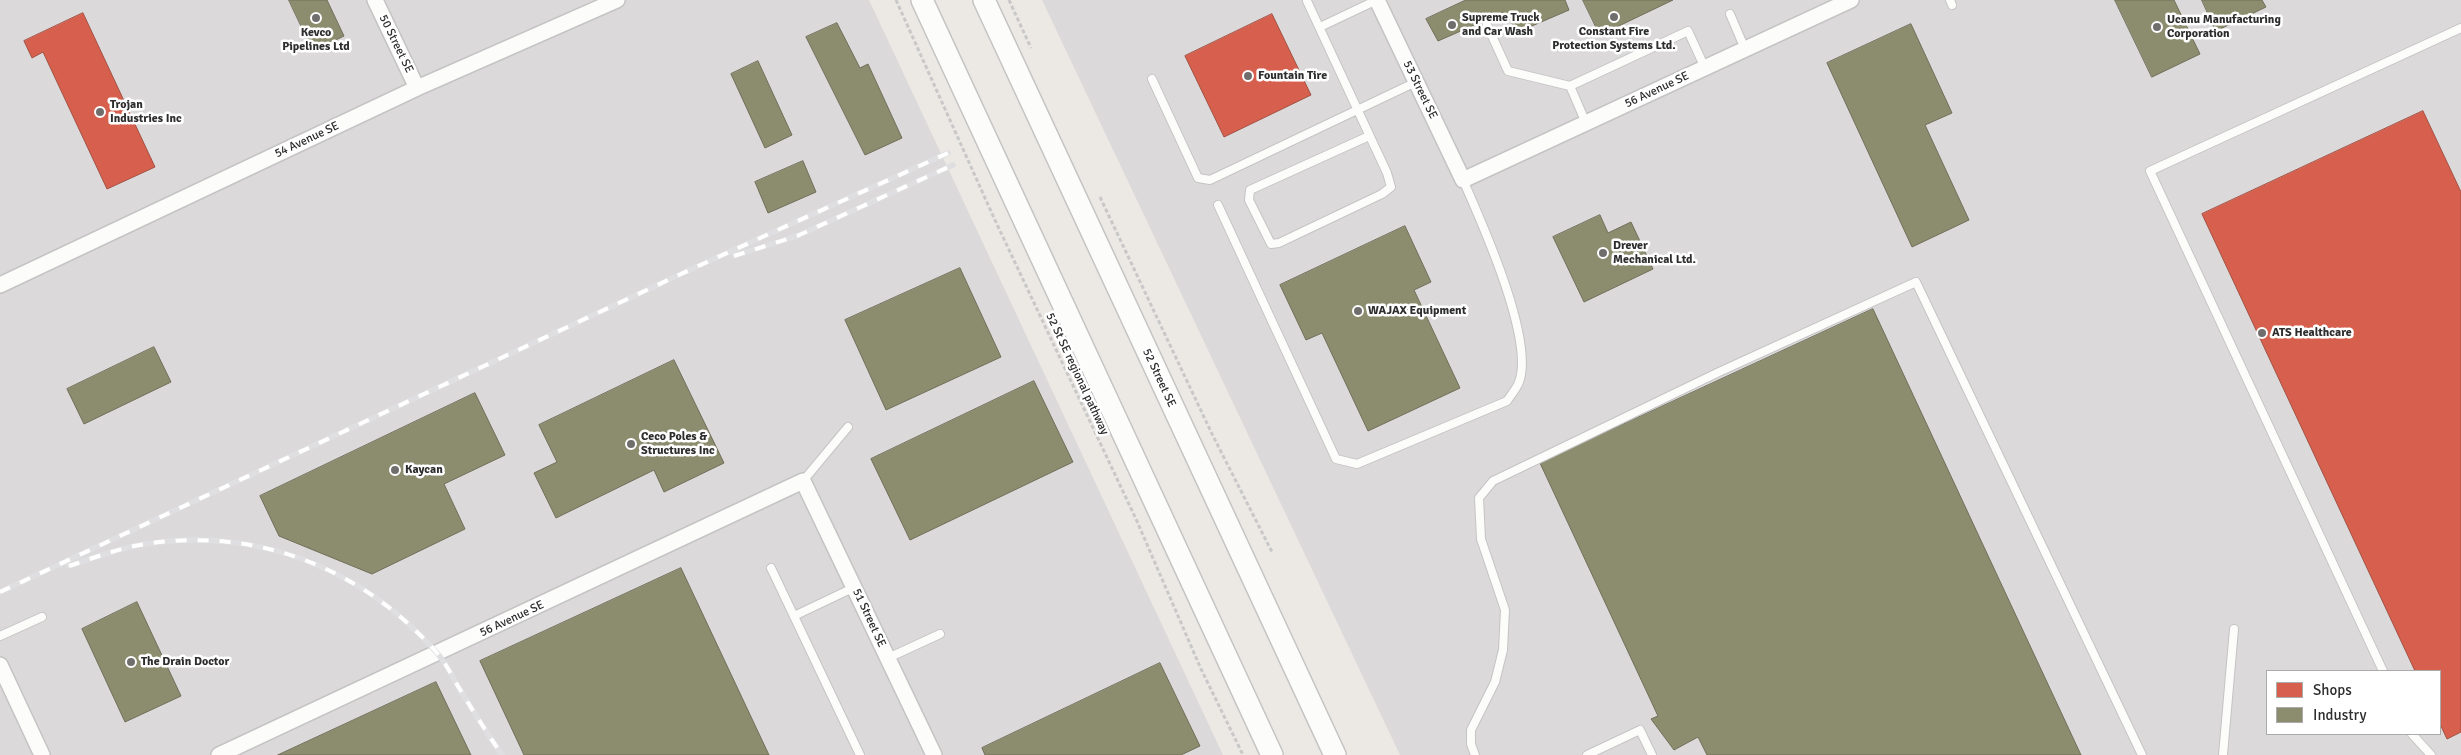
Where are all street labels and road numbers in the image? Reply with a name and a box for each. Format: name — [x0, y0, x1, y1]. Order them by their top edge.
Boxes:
street label: 50 Street SE — [376, 13, 416, 75]
street label: 53 Street SE — [1400, 59, 1440, 121]
street label: 56 Avenue SE — [1623, 69, 1691, 111]
street label: 54 Avenue SE — [273, 119, 341, 161]
street label: 52 St SE regional pathway — [1042, 311, 1112, 437]
street label: 52 Street SE — [1139, 346, 1179, 410]
street label: 51 Street SE — [849, 586, 889, 650]
street label: 56 Avenue SE — [478, 598, 546, 640]

